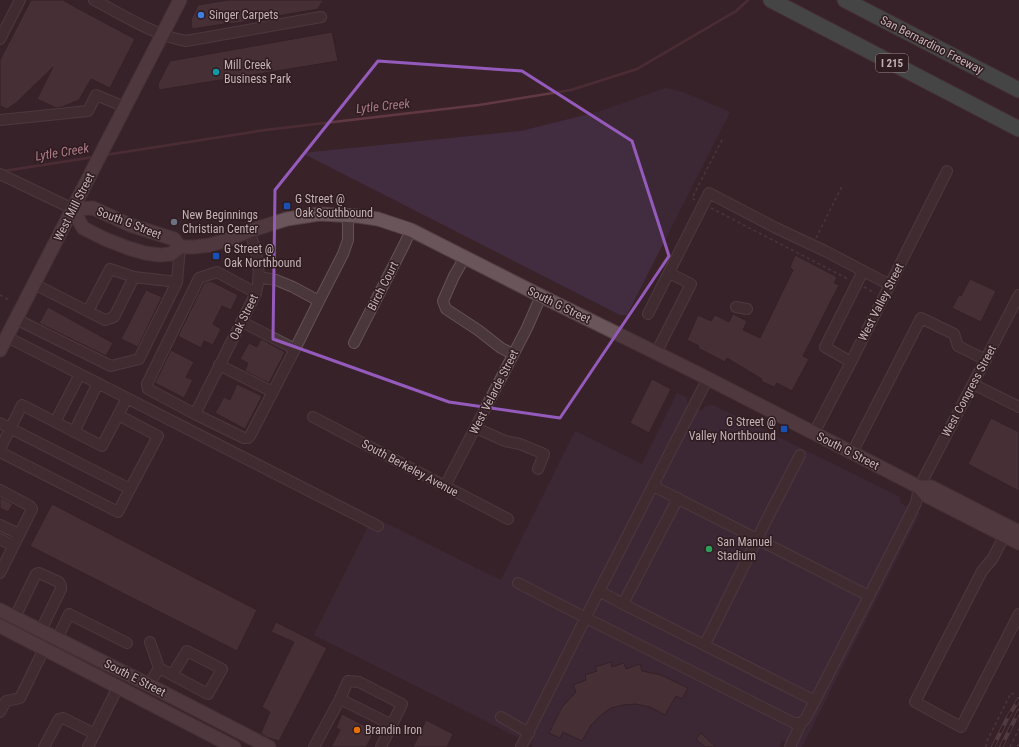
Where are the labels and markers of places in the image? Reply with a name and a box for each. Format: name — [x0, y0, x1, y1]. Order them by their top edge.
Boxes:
place label: Singer Carpets — [209, 8, 279, 22]
marker: Singer Carpets — [196, 10, 206, 20]
place label: Mill Creek Business Park — [224, 58, 292, 86]
marker: Mill Creek Business Park — [211, 67, 221, 77]
place label: G Street @ Oak Southbound — [295, 192, 373, 220]
marker: G Street @ Oak Southbound — [282, 201, 292, 211]
place label: New Beginnings Christian Center — [182, 208, 259, 236]
marker: New Beginnings Christian Center — [169, 217, 179, 227]
place label: G Street @ Oak Northbound — [224, 242, 301, 270]
marker: G Street @ Oak Northbound — [211, 251, 221, 261]
place label: G Street @ Valley Northbound — [689, 415, 776, 443]
marker: G Street @ Valley Northbound — [779, 424, 789, 434]
place label: San Manuel Stadium — [717, 535, 772, 563]
marker: San Manuel Stadium — [704, 544, 714, 554]
place label: Brandin Iron — [365, 723, 422, 737]
marker: Brandin Iron — [352, 725, 362, 735]

